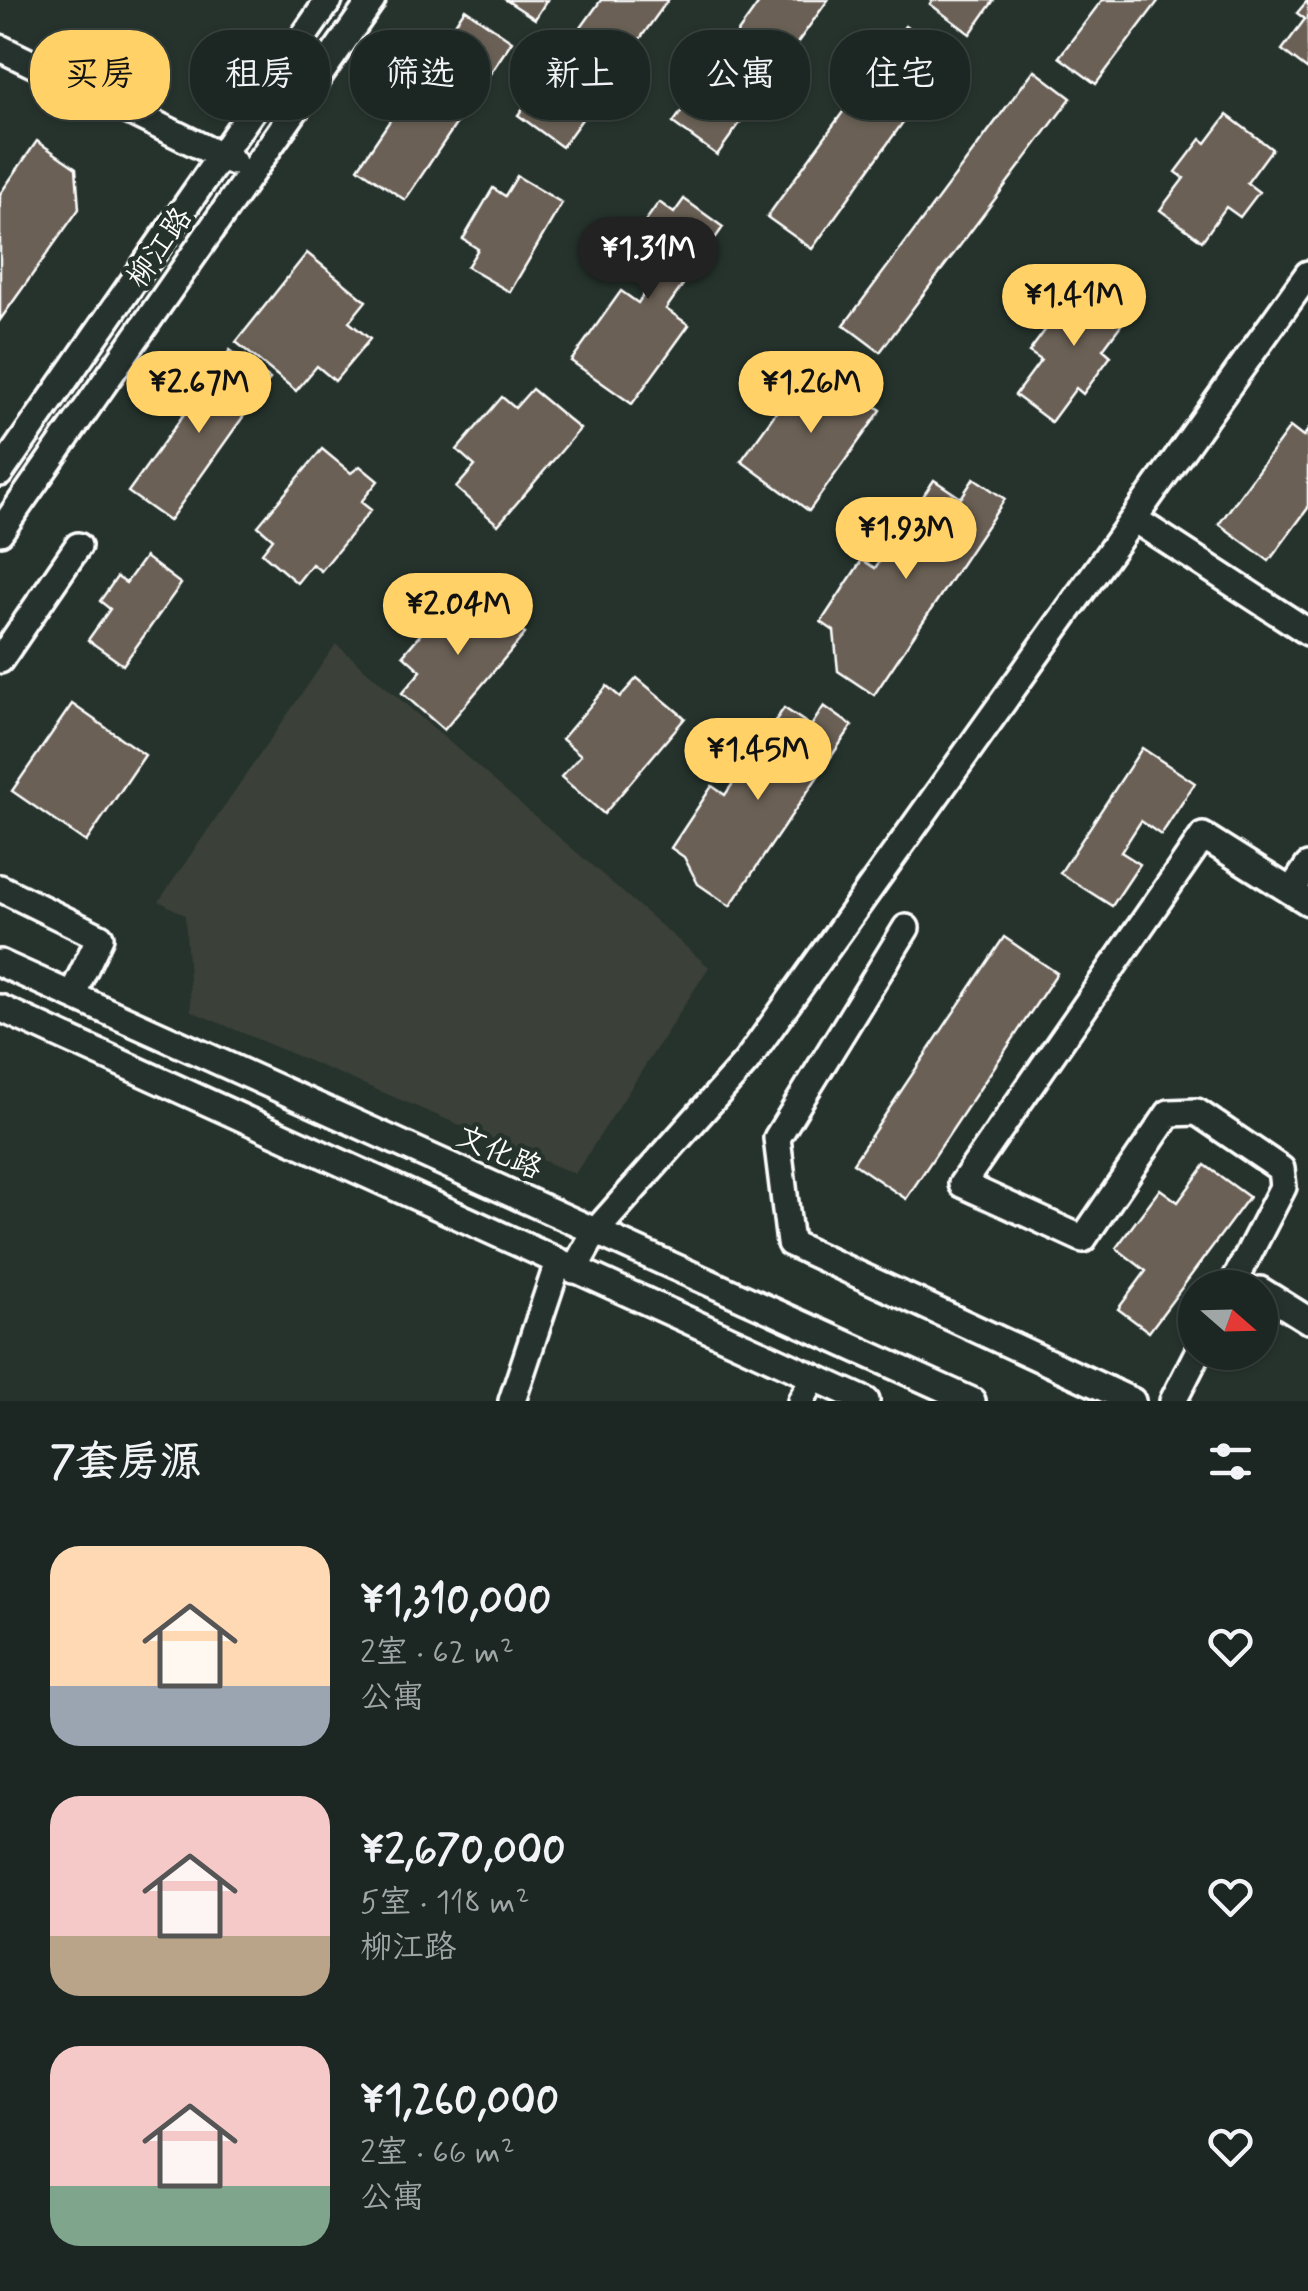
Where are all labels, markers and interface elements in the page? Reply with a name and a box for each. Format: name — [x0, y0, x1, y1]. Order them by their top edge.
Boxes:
chip: 买房 — [30, 30, 170, 120]
chip: 租房 — [190, 30, 330, 120]
chip: 筛选 — [350, 30, 490, 120]
chip: 新上 — [510, 30, 650, 120]
chip: 公寓 — [670, 30, 810, 120]
chip: 住宅 — [830, 30, 970, 120]
street label: 柳江路 — [118, 200, 202, 296]
pin: ¥1.31M — [567, 217, 729, 302]
text: ¥1.31M — [600, 228, 696, 270]
pin: ¥1.41M — [993, 264, 1155, 349]
text: ¥1.41M — [1024, 275, 1124, 317]
pin: ¥2.67M — [118, 351, 280, 436]
pin: ¥1.26M — [730, 351, 892, 436]
text: ¥2.67M — [148, 362, 250, 404]
text: ¥1.26M — [761, 362, 861, 404]
pin: ¥1.93M — [825, 497, 987, 582]
text: ¥1.93M — [858, 508, 954, 550]
pin: ¥2.04M — [377, 573, 539, 658]
text: ¥2.04M — [405, 584, 511, 626]
pin: ¥1.45M — [677, 718, 839, 803]
text: ¥1.45M — [706, 729, 810, 771]
street label: 文化路 — [450, 1117, 548, 1189]
north arrow — [1178, 1270, 1278, 1370]
map controls — [1178, 1270, 1278, 1370]
icon: filters — [1203, 1434, 1258, 1489]
text: 7套房源 — [50, 1436, 202, 1491]
text: ¥1,310,000 — [360, 1574, 551, 1629]
icon: home — [130, 1586, 250, 1706]
icon: heart — [1203, 1619, 1258, 1674]
text: 2室 · 62 m² — [360, 1632, 514, 1674]
text: 公寓 — [360, 1677, 424, 1719]
text: ¥2,670,000 — [360, 1824, 566, 1879]
icon: home — [130, 1836, 250, 1956]
icon: heart — [1203, 1869, 1258, 1924]
text: 5室 · 118 m² — [360, 1882, 529, 1924]
text: 柳江路 — [360, 1927, 456, 1969]
text: ¥1,260,000 — [360, 2074, 559, 2129]
icon: home — [130, 2086, 250, 2206]
icon: heart — [1203, 2119, 1258, 2174]
text: 2室 · 66 m² — [360, 2132, 515, 2174]
text: 公寓 — [360, 2177, 424, 2219]

